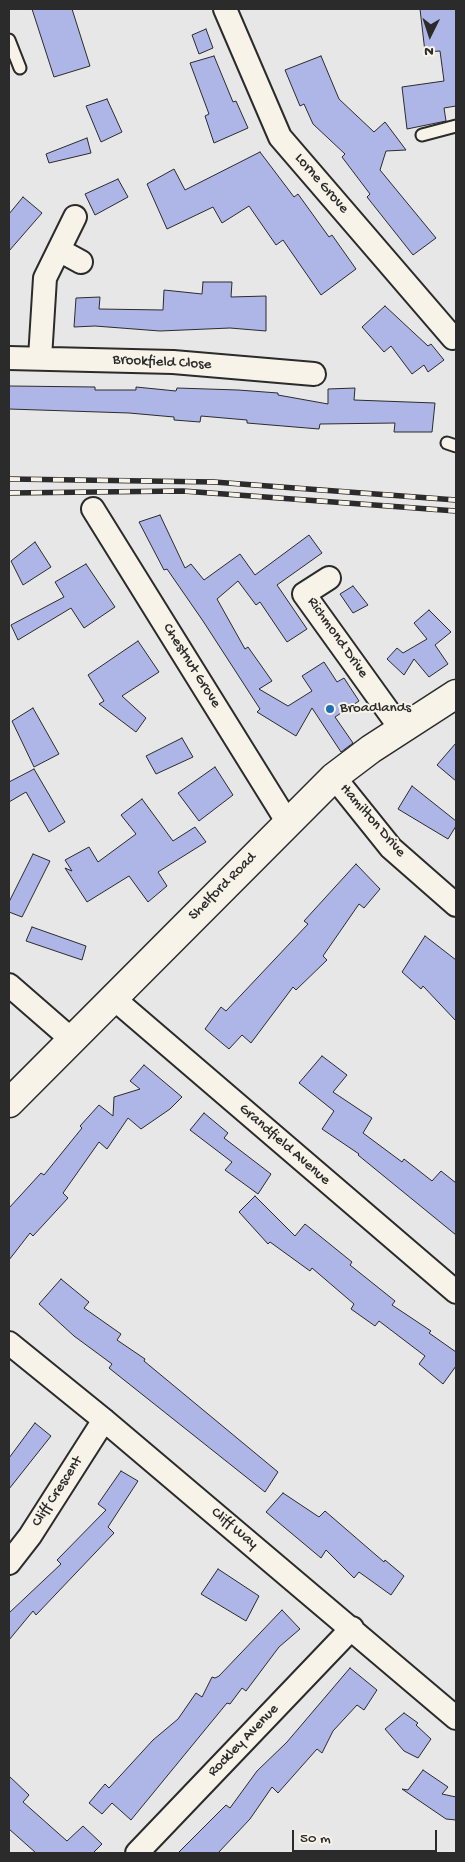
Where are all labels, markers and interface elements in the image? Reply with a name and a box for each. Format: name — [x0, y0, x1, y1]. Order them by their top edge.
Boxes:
north arrow — [405, 10, 455, 60]
text: N — [424, 42, 434, 59]
street label: Lorne Grove — [290, 150, 352, 218]
street label: Brookfield Close — [112, 351, 212, 375]
street label: Richmond Drive — [302, 594, 372, 682]
street label: Chestnut Grove — [158, 620, 224, 712]
place label: Broadlands — [340, 700, 411, 718]
marker: Broadlands — [324, 703, 336, 715]
street label: Hamilton Drive — [335, 781, 409, 861]
street label: Shelford Road — [185, 849, 261, 925]
street label: Grandfield Avenue — [235, 1100, 333, 1190]
street label: Cliff Crescent — [29, 1453, 87, 1531]
street label: Cliff Way — [207, 1504, 261, 1554]
street label: Rockley Avenue — [205, 1701, 283, 1781]
scale bar — [295, 1820, 440, 1852]
text: 50 m — [300, 1830, 331, 1848]

